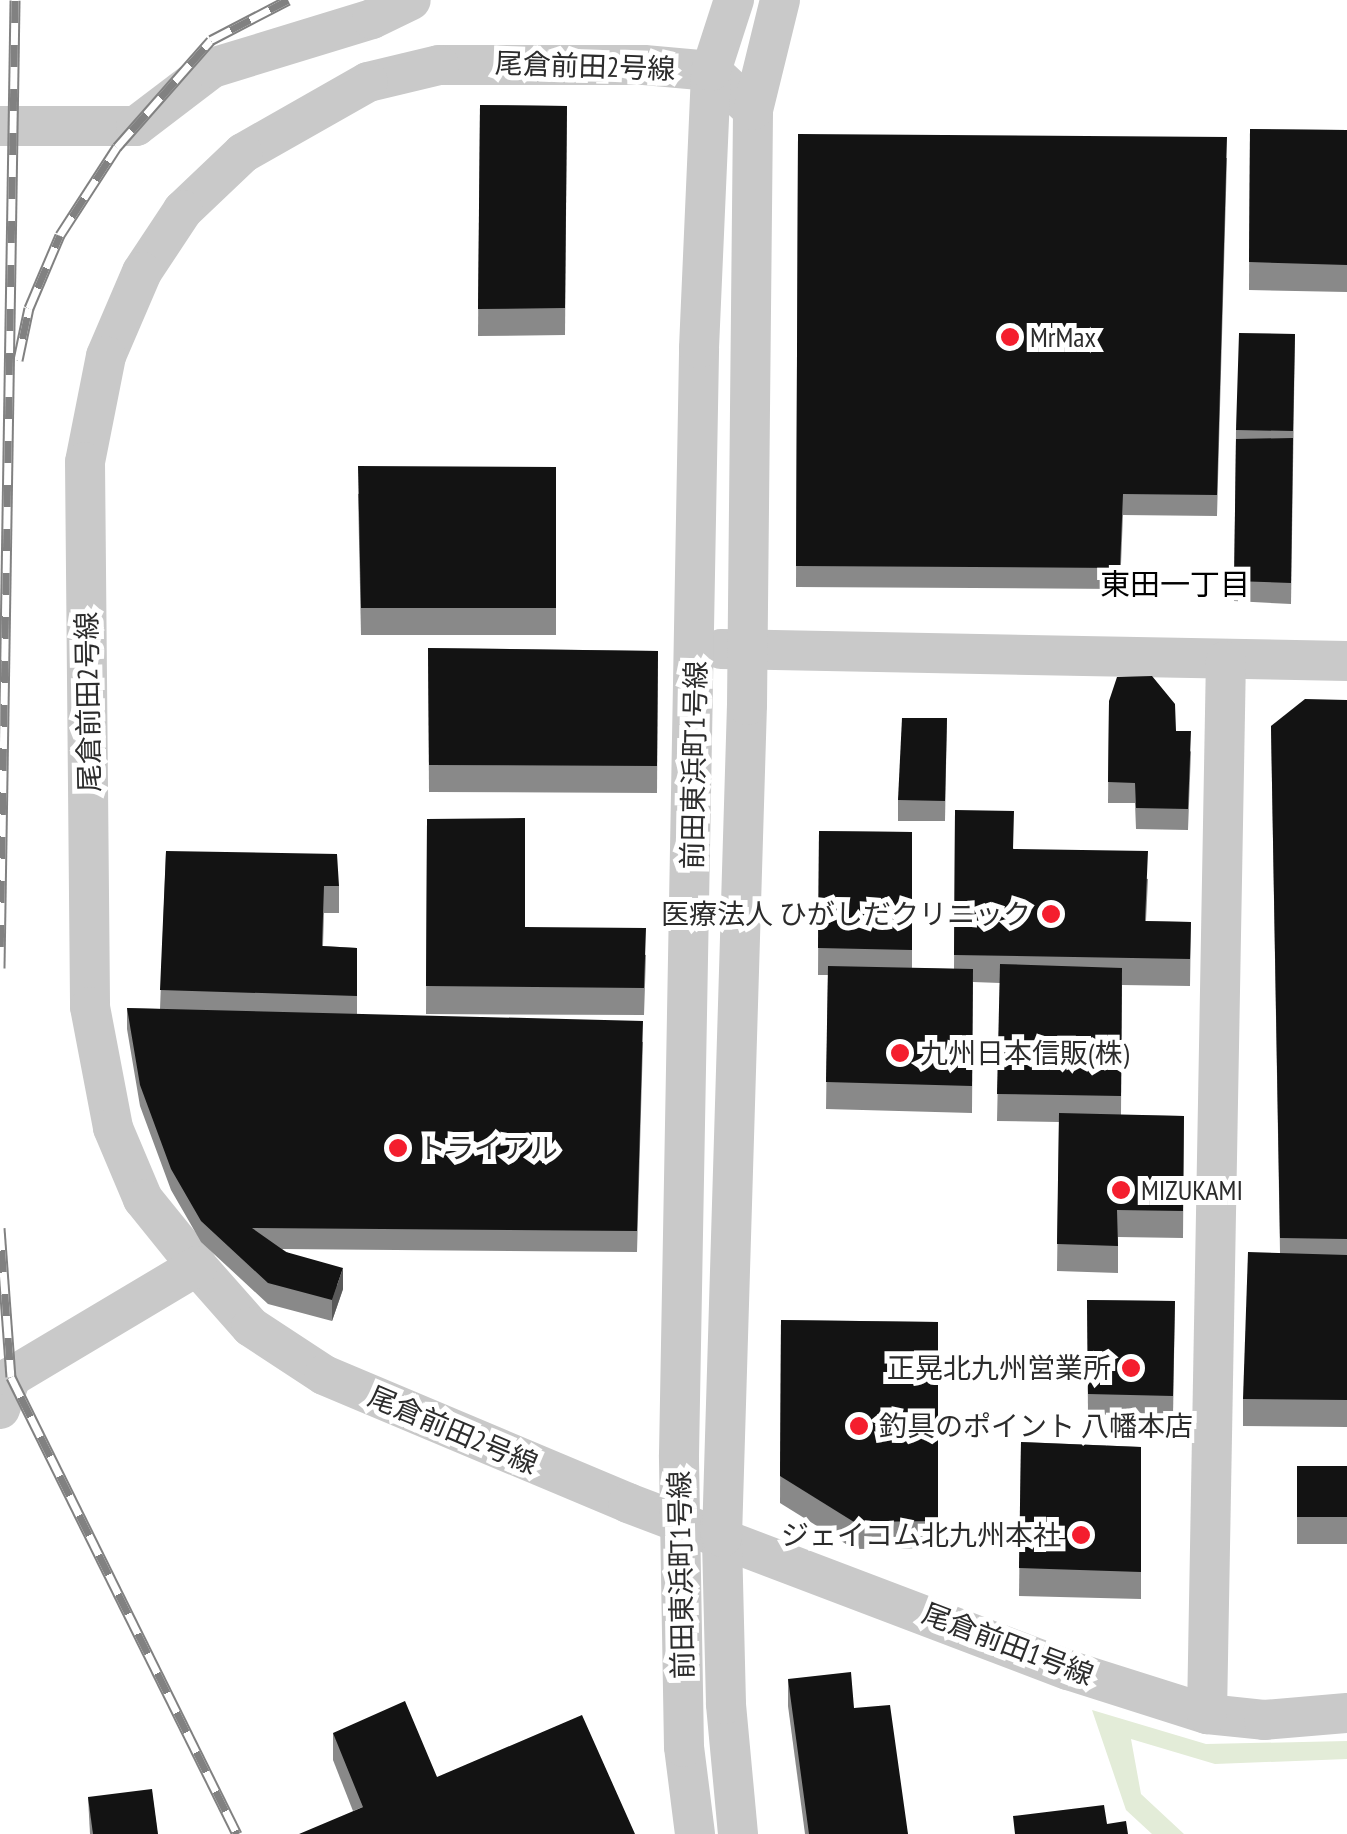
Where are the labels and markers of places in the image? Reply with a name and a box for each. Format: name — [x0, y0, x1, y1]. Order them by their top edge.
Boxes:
place label: MrMax — [1030, 320, 1096, 354]
marker: MrMax — [999, 326, 1021, 348]
place label: 医療法人 ひがしだクリニック — [661, 897, 1031, 931]
marker: 医療法人 ひがしだクリニック — [1040, 903, 1062, 925]
place label: 九州日本信販(株) — [920, 1036, 1129, 1070]
marker: 九州日本信販(株) — [889, 1042, 911, 1064]
place label: トライアル — [418, 1131, 558, 1165]
marker: トライアル — [387, 1137, 409, 1159]
place label: MIZUKAMI — [1141, 1173, 1243, 1207]
marker: MIZUKAMI — [1110, 1179, 1132, 1201]
place label: 正晃北九州営業所 — [887, 1351, 1111, 1385]
marker: 正晃北九州営業所 — [1120, 1357, 1142, 1379]
place label: 釣具のポイント 八幡本店 — [879, 1409, 1193, 1443]
marker: 釣具のポイント 八幡本店 — [848, 1415, 870, 1437]
place label: ジェイコム北九州本社 — [781, 1518, 1061, 1552]
marker: ジェイコム北九州本社 — [1070, 1524, 1092, 1546]

